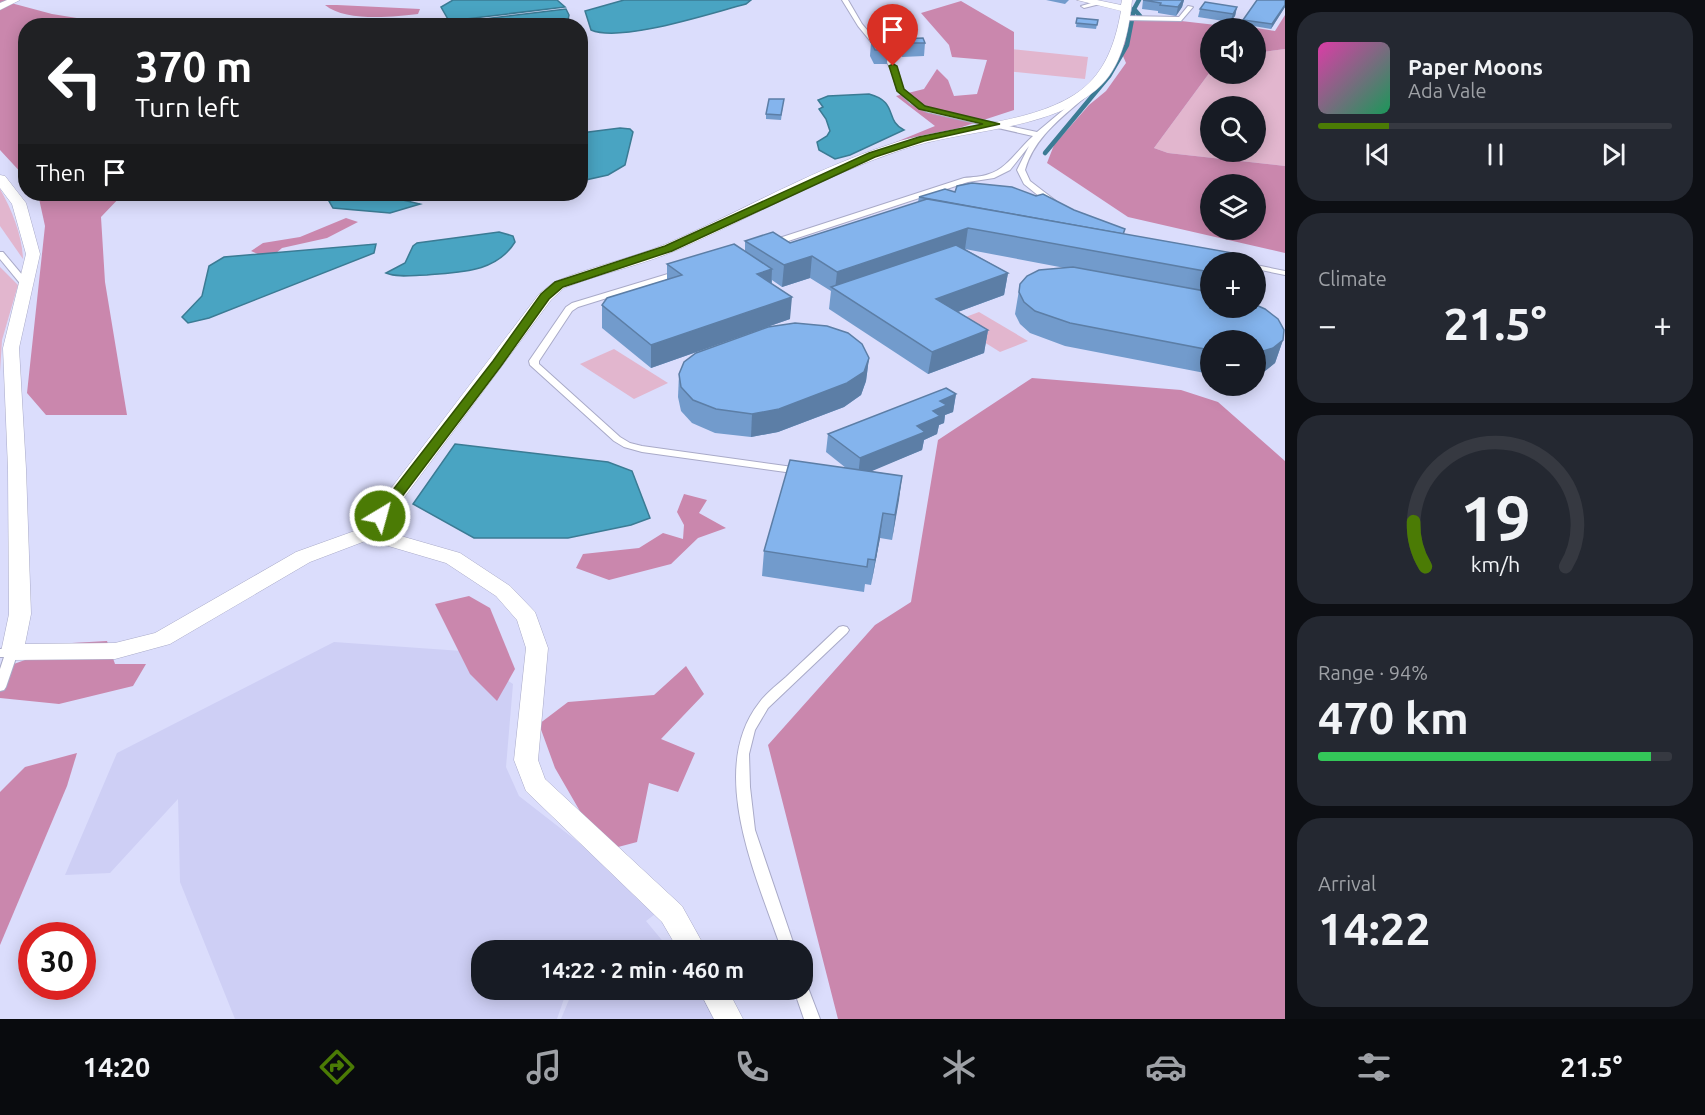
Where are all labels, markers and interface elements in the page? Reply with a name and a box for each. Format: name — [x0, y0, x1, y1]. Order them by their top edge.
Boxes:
pin — [867, 4, 918, 66]
icon: arrive — [876, 13, 909, 46]
map controls — [1200, 18, 1266, 396]
button: sound — [1200, 18, 1266, 84]
icon: left — [36, 42, 114, 120]
text: 370 m — [135, 43, 252, 90]
text: Paper Moons — [1408, 54, 1543, 79]
text: Ada Vale — [1408, 79, 1486, 102]
text: Turn left — [135, 92, 239, 122]
button: search — [1200, 96, 1266, 162]
icon: previous — [1361, 138, 1394, 171]
icon: pause — [1479, 138, 1512, 171]
icon: next — [1597, 138, 1630, 171]
icon: arrive — [98, 156, 131, 189]
text: Then — [36, 160, 86, 185]
button: layers — [1200, 174, 1266, 240]
button: + — [1200, 252, 1266, 318]
text: Climate — [1318, 267, 1387, 290]
text: 21.5° — [1443, 298, 1547, 349]
text: − — [1318, 306, 1337, 343]
text: + — [1653, 306, 1672, 343]
button: − — [1200, 330, 1266, 396]
text: 19 — [1460, 483, 1530, 553]
position arrow — [348, 484, 412, 548]
text: km/h — [1470, 552, 1520, 576]
text: Range · 94% — [1318, 661, 1428, 684]
text: 470 km — [1318, 692, 1469, 743]
text: Arrival — [1318, 872, 1376, 895]
text: 14:22 — [1318, 903, 1431, 954]
speed limit sign: 30 — [18, 922, 96, 1000]
text: 14:22 · 2 min · 460 m — [540, 957, 744, 982]
icon: directions — [316, 1046, 358, 1088]
icon: music — [523, 1046, 565, 1088]
icon: phone — [731, 1046, 773, 1088]
icon: climate — [938, 1046, 980, 1088]
icon: car — [1145, 1046, 1187, 1088]
icon: filters — [1353, 1046, 1395, 1088]
text: 14:20 — [83, 1052, 150, 1082]
text: 21.5° — [1560, 1052, 1622, 1082]

